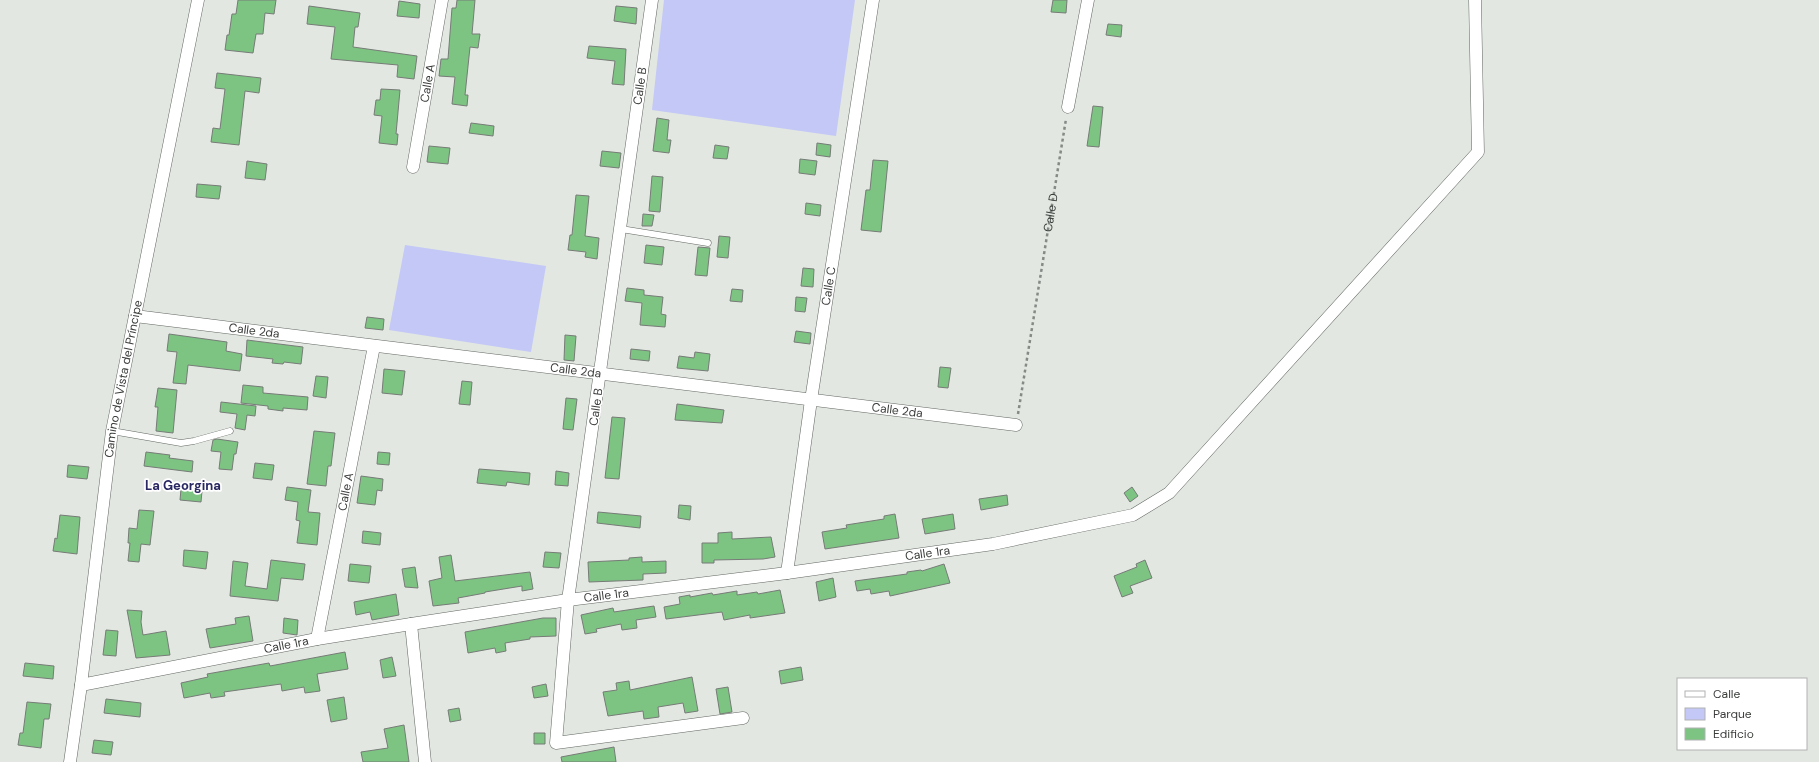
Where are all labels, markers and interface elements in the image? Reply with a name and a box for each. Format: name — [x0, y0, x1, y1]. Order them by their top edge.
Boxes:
street label: Calle A — [416, 63, 439, 104]
street label: Calle B — [629, 66, 651, 106]
street label: Calle D — [1040, 192, 1062, 233]
street label: Calle C — [818, 265, 840, 307]
street label: Camino de Vista del Príncipe — [101, 299, 146, 458]
street label: Calle 2da — [228, 320, 281, 342]
street label: Calle 2da — [549, 359, 602, 382]
street label: Calle B — [585, 387, 607, 427]
street label: Calle 2da — [871, 399, 924, 421]
street label: Calle A — [334, 471, 357, 512]
district label: La Georgina — [145, 477, 221, 494]
street label: Calle 1ra — [904, 542, 951, 564]
street label: Calle 1ra — [583, 585, 630, 606]
street label: Calle 1ra — [262, 633, 310, 657]
legend — [1677, 678, 1807, 750]
text: Calle — [1713, 686, 1740, 702]
text: Parque — [1713, 706, 1752, 722]
text: Edificio — [1713, 726, 1754, 742]

